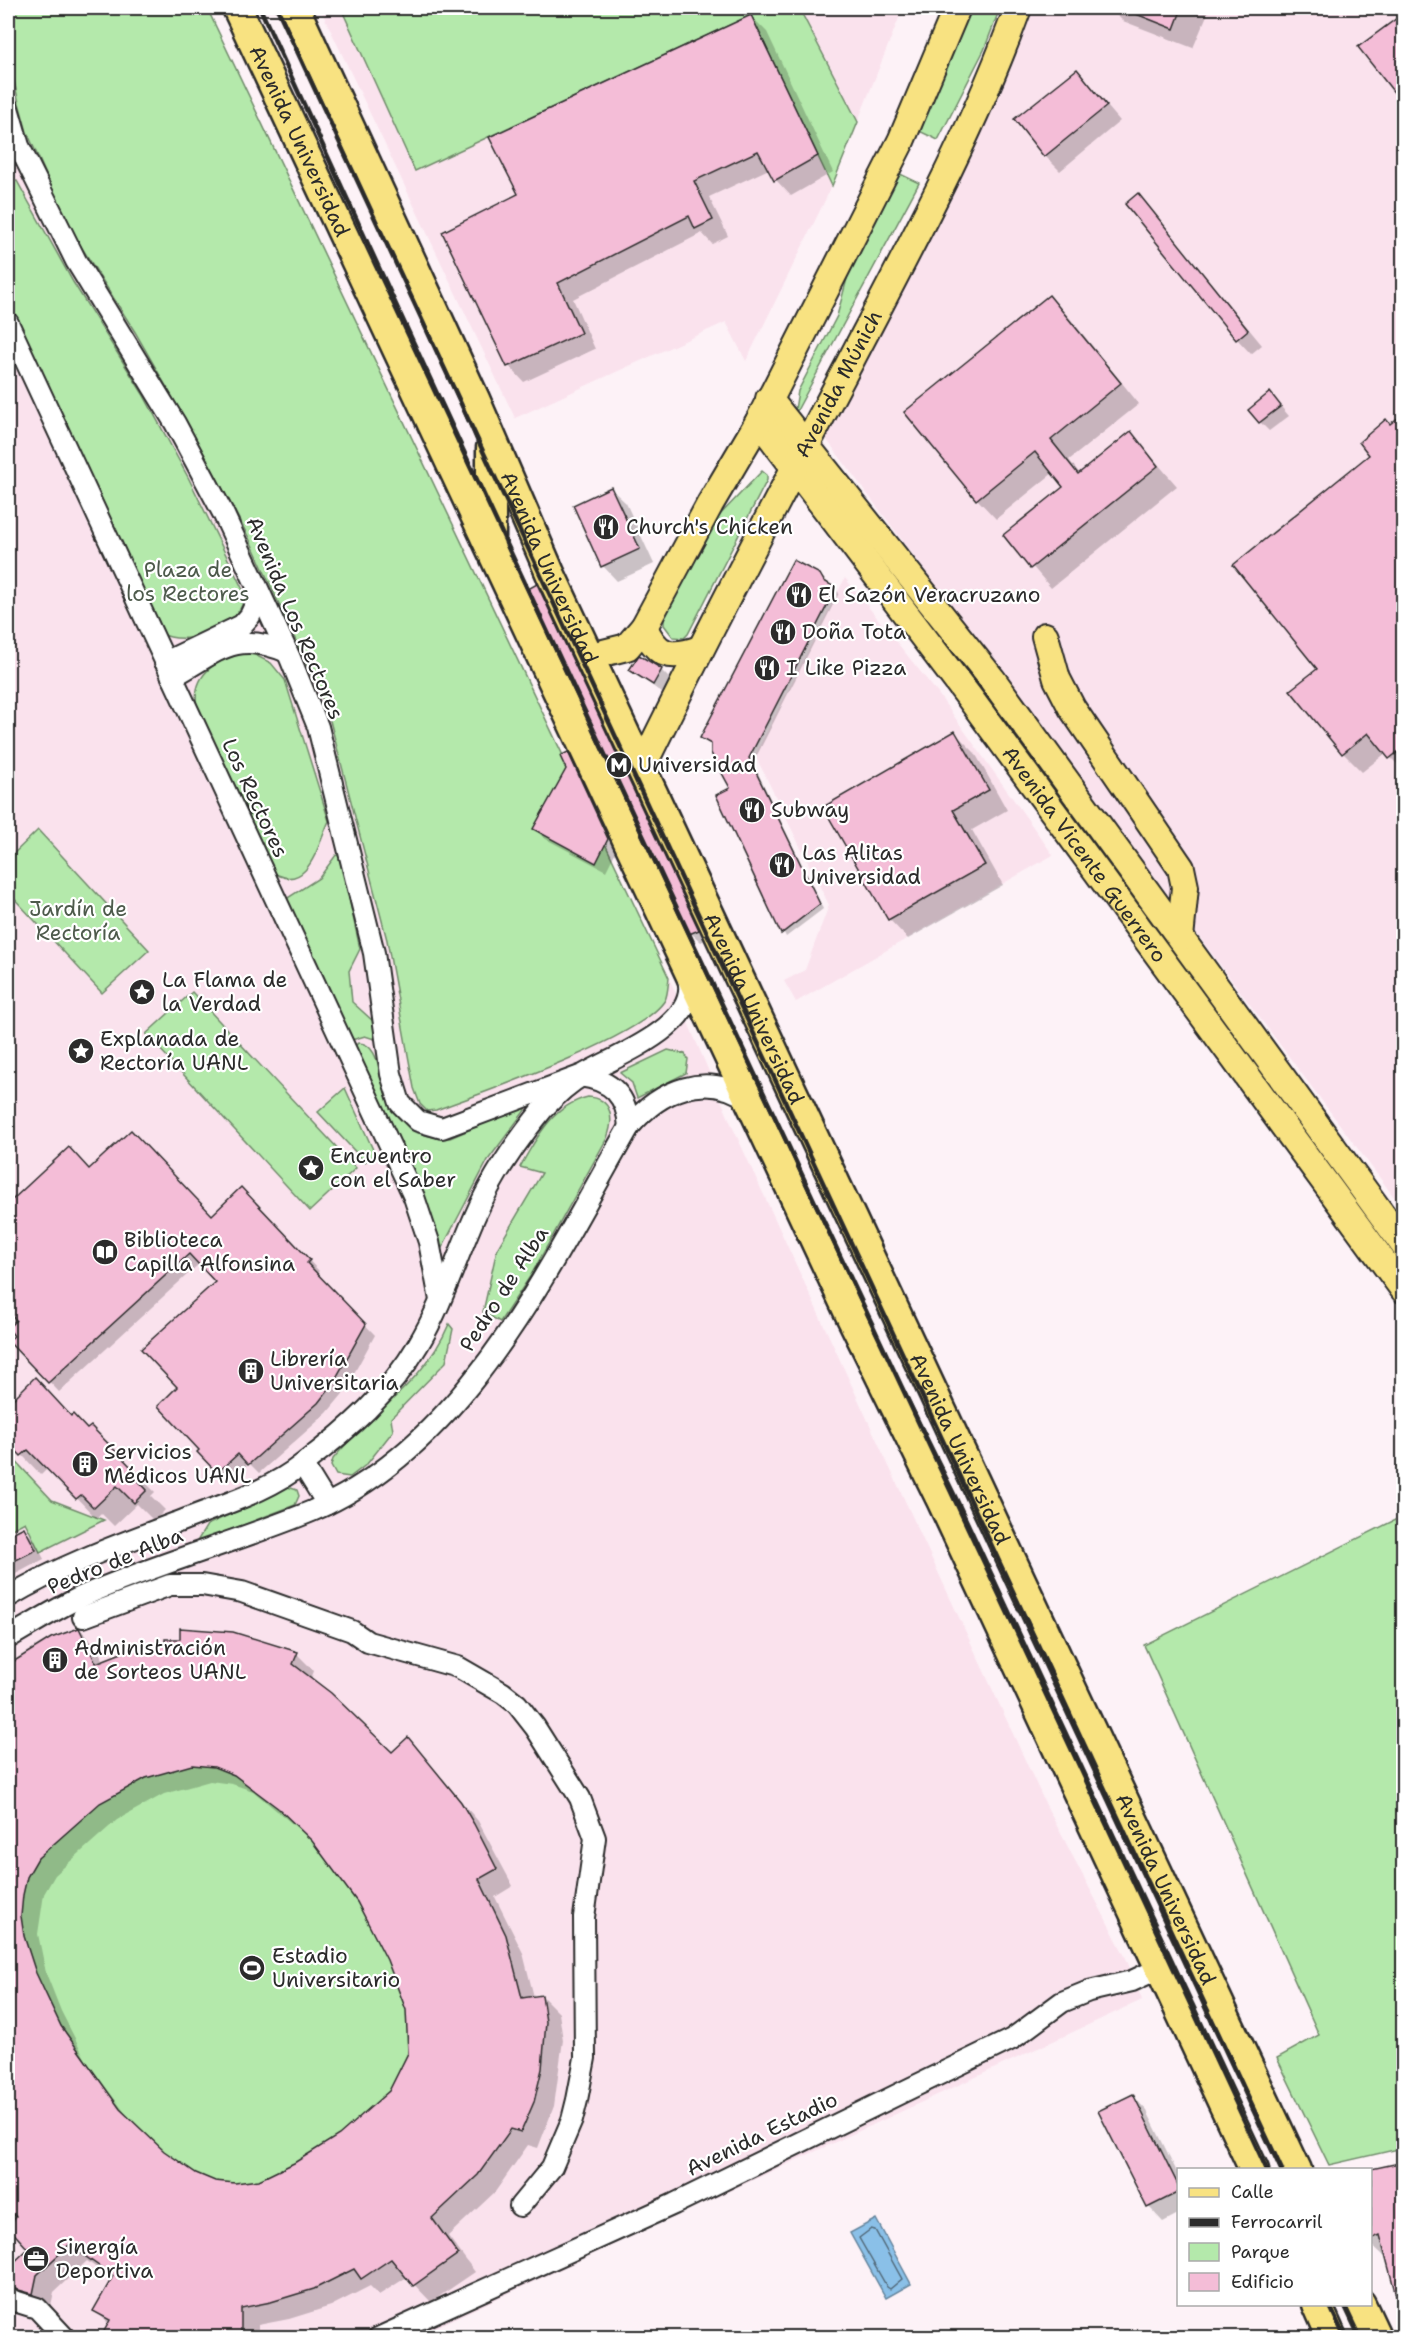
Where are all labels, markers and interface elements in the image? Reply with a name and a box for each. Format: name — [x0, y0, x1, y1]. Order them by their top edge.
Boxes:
street label: Avenida Universidad — [242, 41, 356, 241]
street label: Avenida Múnich — [788, 305, 889, 463]
street label: Avenida Universidad — [494, 467, 605, 669]
street label: Avenida Los Rectores — [240, 512, 350, 724]
restaurant icon: Church's Chicken — [591, 512, 621, 542]
place label: Church's Chicken — [626, 513, 793, 541]
park label: Plaza de los Rectores — [126, 556, 250, 608]
restaurant icon: El Sazón Veracruzano — [784, 580, 814, 610]
place label: El Sazón Veracruzano — [818, 581, 1040, 609]
restaurant icon: Doña Tota — [768, 617, 798, 647]
place label: Doña Tota — [802, 618, 906, 646]
restaurant icon: I Like Pizza — [752, 653, 782, 683]
place label: I Like Pizza — [786, 654, 906, 682]
street label: Los Rectores — [215, 734, 295, 862]
street label: Avenida Vicente Guerrero — [996, 740, 1173, 968]
metro station icon: Universidad — [604, 750, 634, 780]
place label: Universidad — [638, 751, 757, 779]
restaurant icon: Subway — [737, 795, 767, 825]
place label: Subway — [771, 796, 849, 824]
place label: Las Alitas Universidad — [802, 839, 921, 891]
restaurant icon: Las Alitas Universidad — [767, 850, 797, 880]
park label: Jardín de Rectoría — [29, 895, 127, 947]
street label: Avenida Universidad — [697, 908, 811, 1109]
place label: La Flama de la Verdad — [162, 966, 287, 1018]
place icon: La Flama de la Verdad — [127, 977, 157, 1007]
place label: Explanada de Rectoría UANL — [100, 1025, 249, 1077]
place icon: Explanada de Rectoría UANL — [66, 1036, 96, 1066]
place label: Encuentro con el Saber — [330, 1142, 456, 1194]
place icon: Encuentro con el Saber — [296, 1153, 326, 1183]
street label: Pedro de Alba — [453, 1221, 555, 1357]
place label: Biblioteca Capilla Alfonsina — [124, 1226, 295, 1278]
library icon: Biblioteca Capilla Alfonsina — [90, 1237, 120, 1267]
place label: Librería Universitaria — [270, 1345, 399, 1397]
street label: Avenida Universidad — [903, 1349, 1017, 1549]
building icon: Librería Universitaria — [236, 1356, 266, 1386]
place label: Servicios Médicos UANL — [104, 1438, 252, 1490]
building icon: Servicios Médicos UANL — [70, 1449, 100, 1479]
street label: Pedro de Alba — [43, 1521, 187, 1601]
place label: Administración de Sorteos UANL — [74, 1634, 247, 1686]
building icon: Administración de Sorteos UANL — [40, 1645, 70, 1675]
street label: Avenida Universidad — [1109, 1789, 1223, 1990]
place label: Estadio Universitario — [272, 1942, 400, 1994]
sports icon: Estadio Universitario — [237, 1953, 267, 1983]
street label: Avenida Estadio — [682, 2085, 842, 2183]
legend — [1177, 2168, 1372, 2306]
text: Calle — [1231, 2180, 1274, 2204]
text: Ferrocarril — [1231, 2210, 1323, 2234]
place label: Sinergía Deportiva — [56, 2233, 153, 2285]
text: Parque — [1231, 2240, 1290, 2264]
office icon: Sinergía Deportiva — [21, 2244, 51, 2274]
text: Edificio — [1231, 2270, 1294, 2294]

